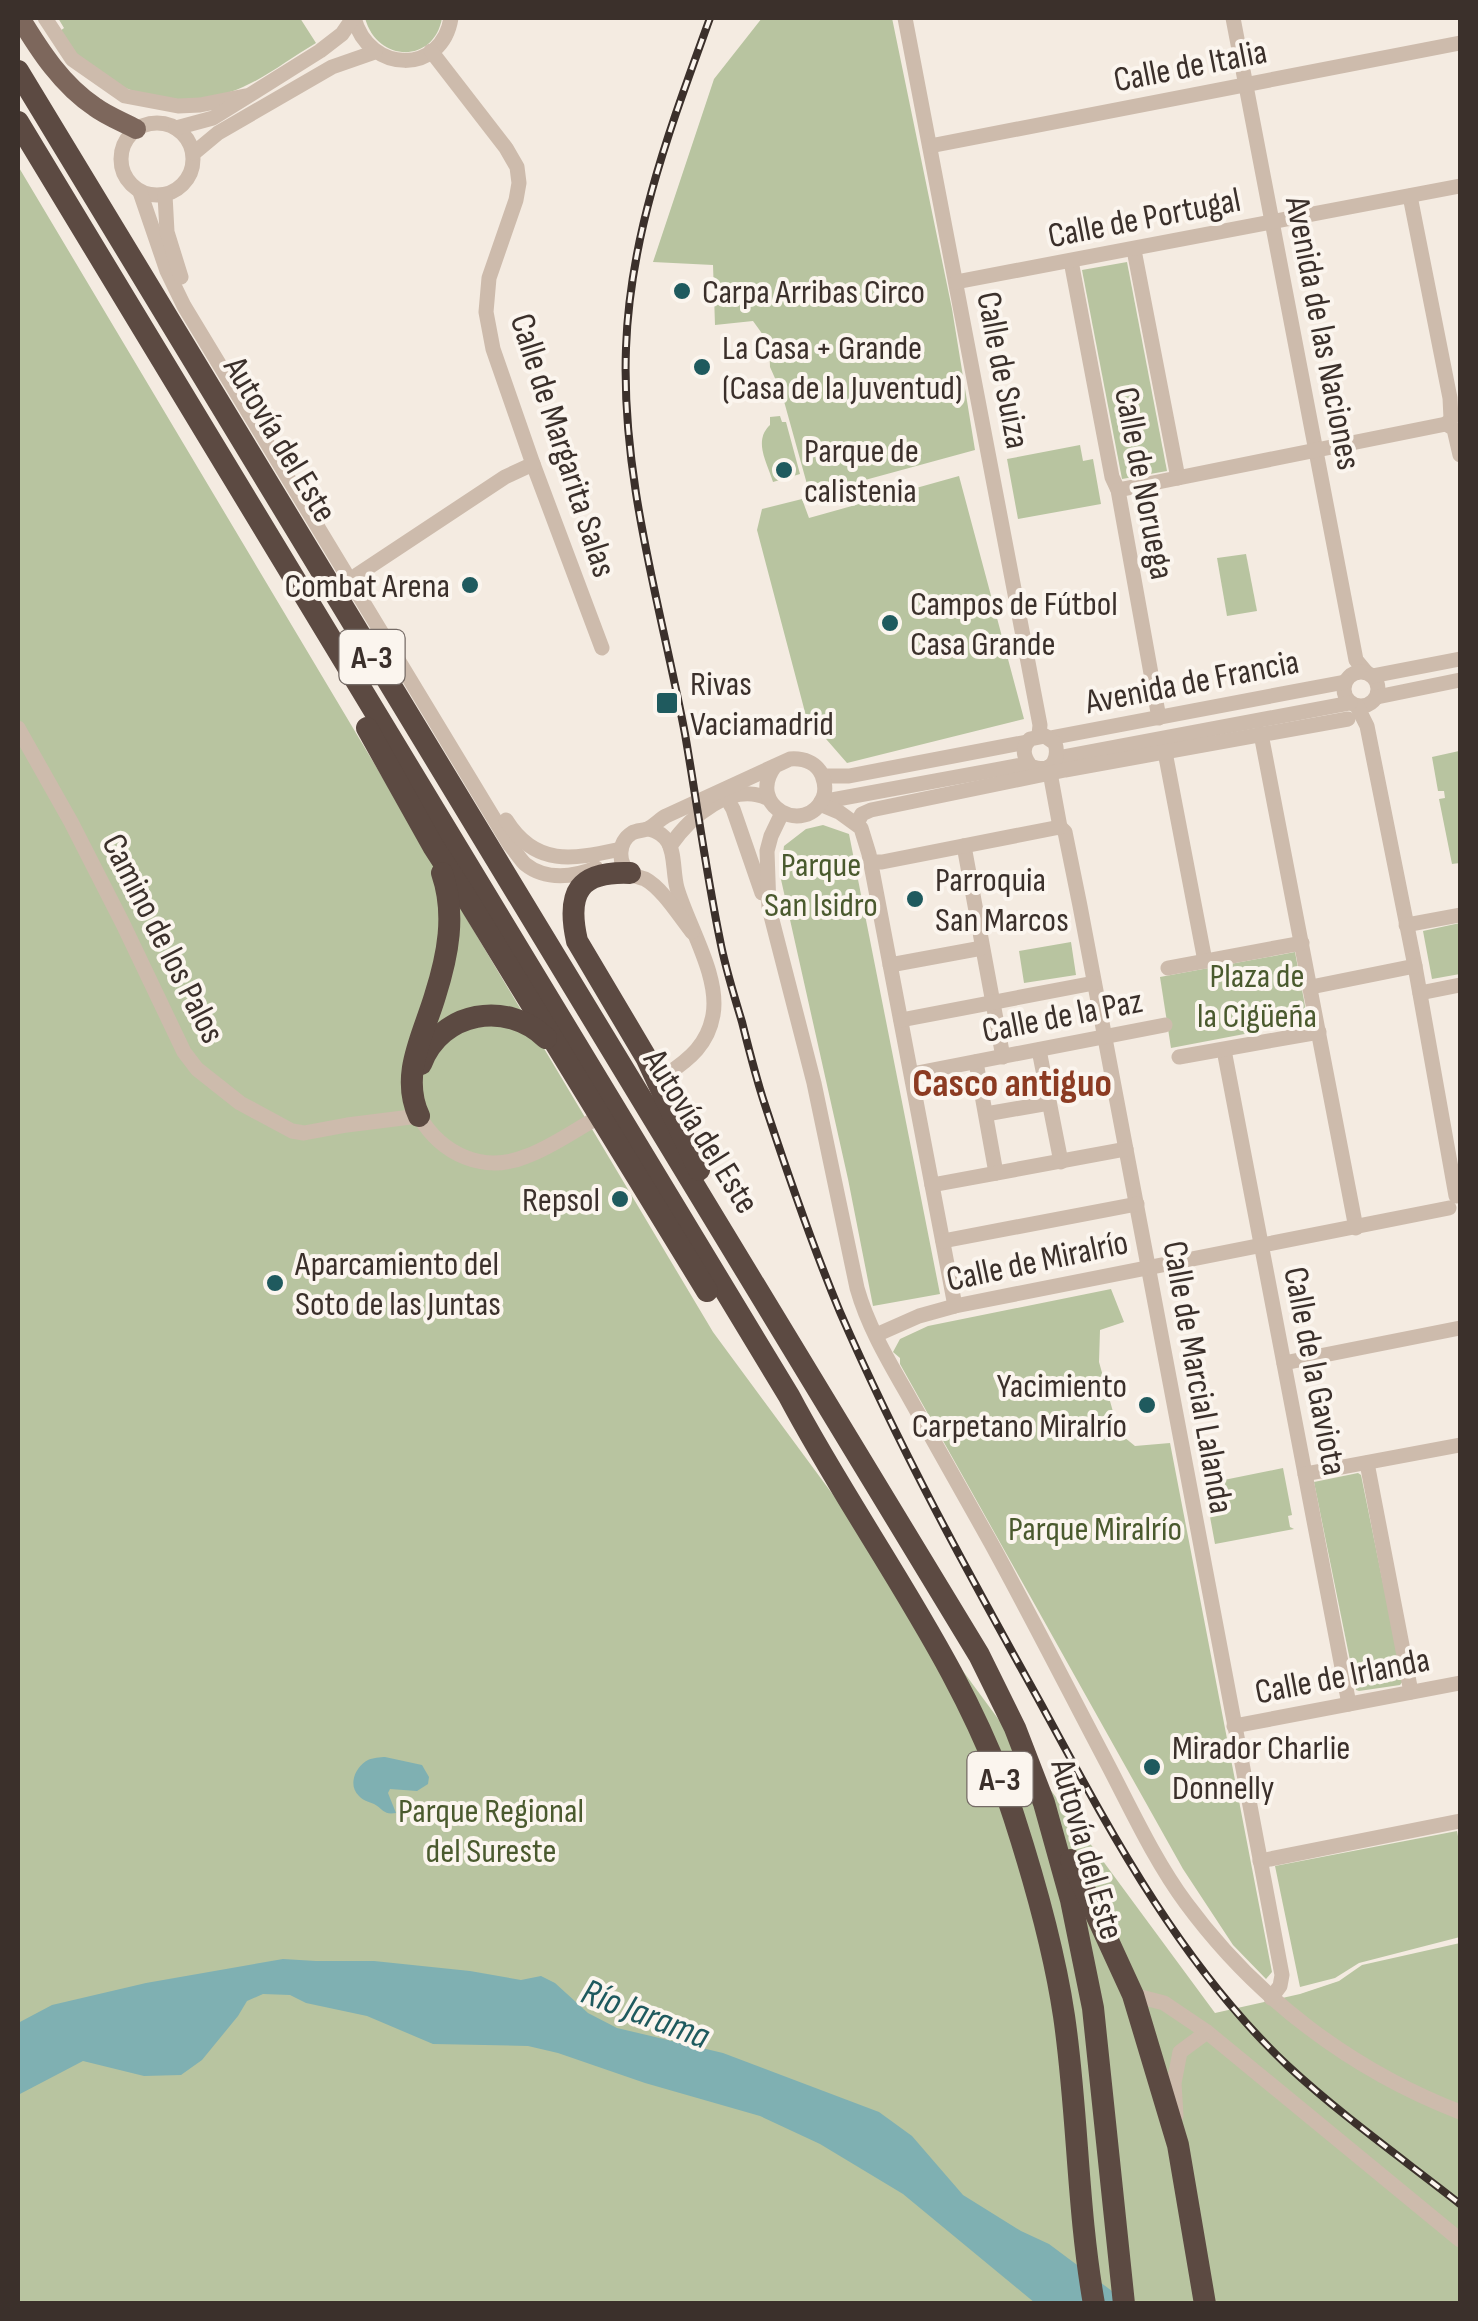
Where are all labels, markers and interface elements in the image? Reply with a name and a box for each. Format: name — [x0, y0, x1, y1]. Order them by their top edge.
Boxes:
street label: Calle de Italia — [1110, 31, 1270, 102]
street label: Calle de Portugal — [1044, 179, 1244, 258]
street label: Avenida de las Naciones — [1275, 192, 1370, 474]
place label: Carpa Arribas Circo — [702, 271, 925, 314]
marker: Carpa Arribas Circo — [671, 280, 693, 302]
street label: Calle de Suiza — [966, 288, 1039, 452]
street label: Calle de Margarita Salas — [500, 308, 625, 582]
place label: La Casa + Grande (Casa de la Juventud) — [722, 327, 963, 410]
street label: Autovía del Este — [213, 348, 346, 530]
marker: La Casa + Grande (Casa de la Juventud) — [691, 356, 713, 378]
street label: Calle de Noruega — [1104, 384, 1183, 583]
place label: Parque de calistenia — [804, 430, 919, 513]
marker: Parque de calistenia — [773, 459, 795, 481]
place label: Combat Arena — [284, 565, 450, 608]
marker: Combat Arena — [459, 574, 481, 596]
place label: Campos de Fútbol Casa Grande — [910, 583, 1118, 666]
marker: Campos de Fútbol Casa Grande — [879, 612, 901, 634]
road number: A-3 — [340, 630, 404, 684]
street label: Avenida de Francia — [1081, 641, 1303, 724]
place label: Rivas Vaciamadrid — [690, 663, 834, 746]
marker: Rivas Vaciamadrid — [654, 690, 680, 716]
street label: Camino de los Palos — [92, 827, 234, 1050]
park label: Parque San Isidro — [764, 844, 878, 927]
place label: Parroquia San Marcos — [935, 859, 1069, 942]
marker: Parroquia San Marcos — [904, 888, 926, 910]
park label: Plaza de la Cigüeña — [1197, 955, 1317, 1038]
street label: Calle de la Paz — [978, 980, 1146, 1053]
street label: Autovía del Este — [633, 1041, 768, 1222]
district label: Casco antiguo — [912, 1060, 1112, 1108]
place label: Repsol — [522, 1179, 600, 1222]
marker: Repsol — [609, 1188, 631, 1210]
street label: Calle de Miralrío — [943, 1221, 1132, 1302]
street label: Calle de Marcial Lalanda — [1152, 1238, 1243, 1517]
place label: Aparcamiento del Soto de las Juntas — [294, 1243, 501, 1326]
street label: Calle de la Gaviota — [1273, 1263, 1356, 1479]
marker: Aparcamiento del Soto de las Juntas — [264, 1272, 286, 1294]
place label: Yacimiento Carpetano Miralrío — [912, 1365, 1127, 1448]
marker: Yacimiento Carpetano Miralrío — [1136, 1394, 1158, 1416]
park label: Parque Miralrío — [1008, 1508, 1182, 1551]
street label: Calle de Irlanda — [1251, 1638, 1433, 1714]
place label: Mirador Charlie Donnelly — [1172, 1727, 1350, 1810]
road number: A-3 — [968, 1752, 1032, 1806]
street label: Autovía del Este — [1040, 1753, 1133, 1945]
marker: Mirador Charlie Donnelly — [1141, 1756, 1163, 1778]
park label: Parque Regional del Sureste — [398, 1790, 584, 1873]
water label: Río Jarama — [575, 1970, 716, 2059]

